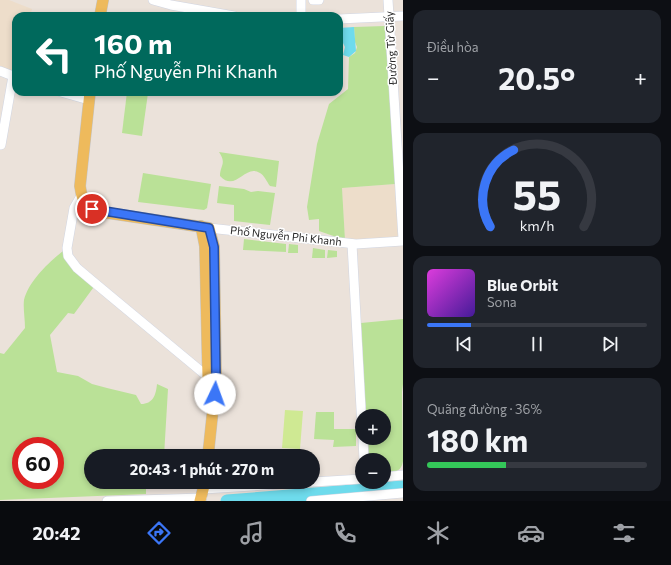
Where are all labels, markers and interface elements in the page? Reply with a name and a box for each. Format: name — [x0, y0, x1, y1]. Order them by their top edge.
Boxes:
street label: Đường Từ Giấy — [382, 11, 399, 86]
text: 160 m — [94, 26, 172, 60]
icon: left — [28, 28, 80, 80]
text: Điều hòa — [427, 39, 479, 55]
text: 20.5° — [498, 59, 575, 96]
text: Phố Nguyễn Phi Khanh — [94, 60, 278, 82]
text: − — [427, 64, 440, 91]
text: + — [634, 64, 647, 91]
text: 55 — [513, 168, 561, 219]
pin — [75, 192, 109, 226]
icon: arrive — [81, 198, 103, 220]
text: km/h — [520, 216, 554, 234]
street label: Phố Nguyễn Phi Khanh — [230, 222, 343, 248]
text: Blue Orbit — [487, 276, 558, 294]
text: Sona — [487, 294, 517, 310]
icon: previous — [453, 333, 475, 355]
icon: pause — [526, 333, 548, 355]
icon: next — [599, 333, 621, 355]
position arrow — [194, 373, 236, 415]
text: Quãng đường · 36% — [427, 401, 542, 417]
map controls — [355, 409, 391, 489]
button: + — [355, 409, 391, 445]
text: 180 km — [427, 421, 528, 458]
speed limit sign: 60 — [12, 437, 64, 489]
button: − — [355, 453, 391, 489]
text: 20:43 · 1 phút · 270 m — [130, 460, 274, 478]
icon: directions — [145, 519, 173, 547]
icon: music — [238, 519, 266, 547]
icon: phone — [331, 519, 359, 547]
icon: climate — [424, 519, 452, 547]
icon: car — [517, 519, 545, 547]
icon: filters — [610, 519, 638, 547]
text: 20:42 — [32, 522, 81, 544]

